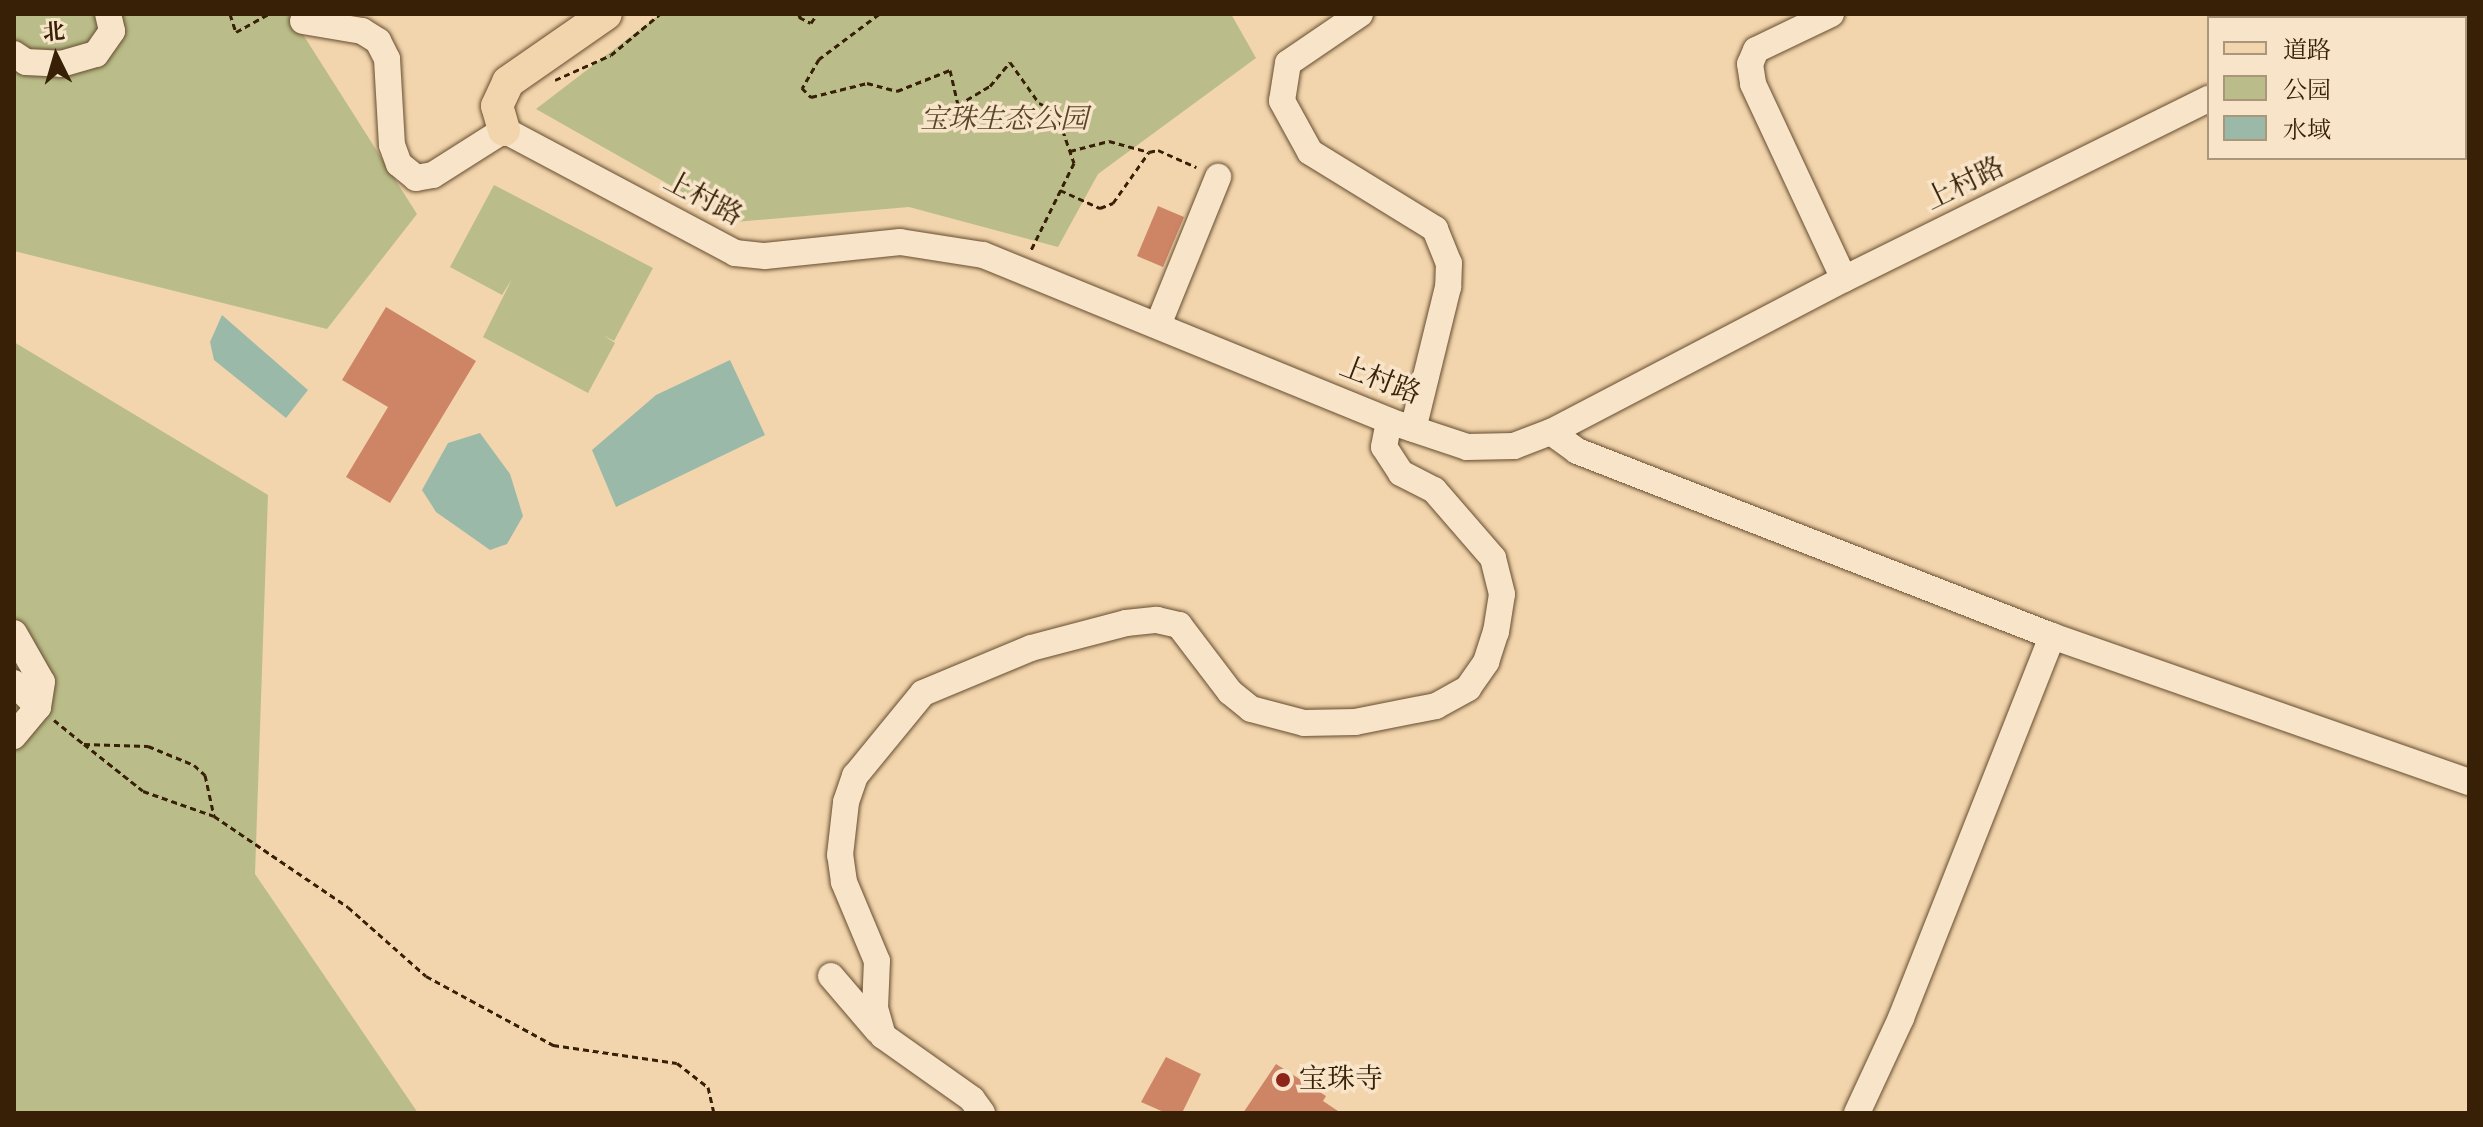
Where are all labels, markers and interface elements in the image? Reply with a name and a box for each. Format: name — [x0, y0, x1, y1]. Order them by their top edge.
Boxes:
north arrow — [16, 16, 96, 96]
legend — [2207, 16, 2467, 160]
text: 北 — [42, 17, 66, 47]
text: 道路 — [2283, 35, 2331, 66]
text: 公园 — [2283, 75, 2331, 106]
park label: 宝珠生态公园 — [920, 103, 1088, 137]
text: 水域 — [2283, 115, 2331, 146]
street label: 上村路 — [1920, 150, 2010, 218]
street label: 上村路 — [658, 164, 748, 234]
street label: 上村路 — [1335, 350, 1425, 412]
place label: 宝珠寺 — [1299, 1063, 1383, 1097]
marker: 宝珠寺 — [1274, 1071, 1292, 1089]

